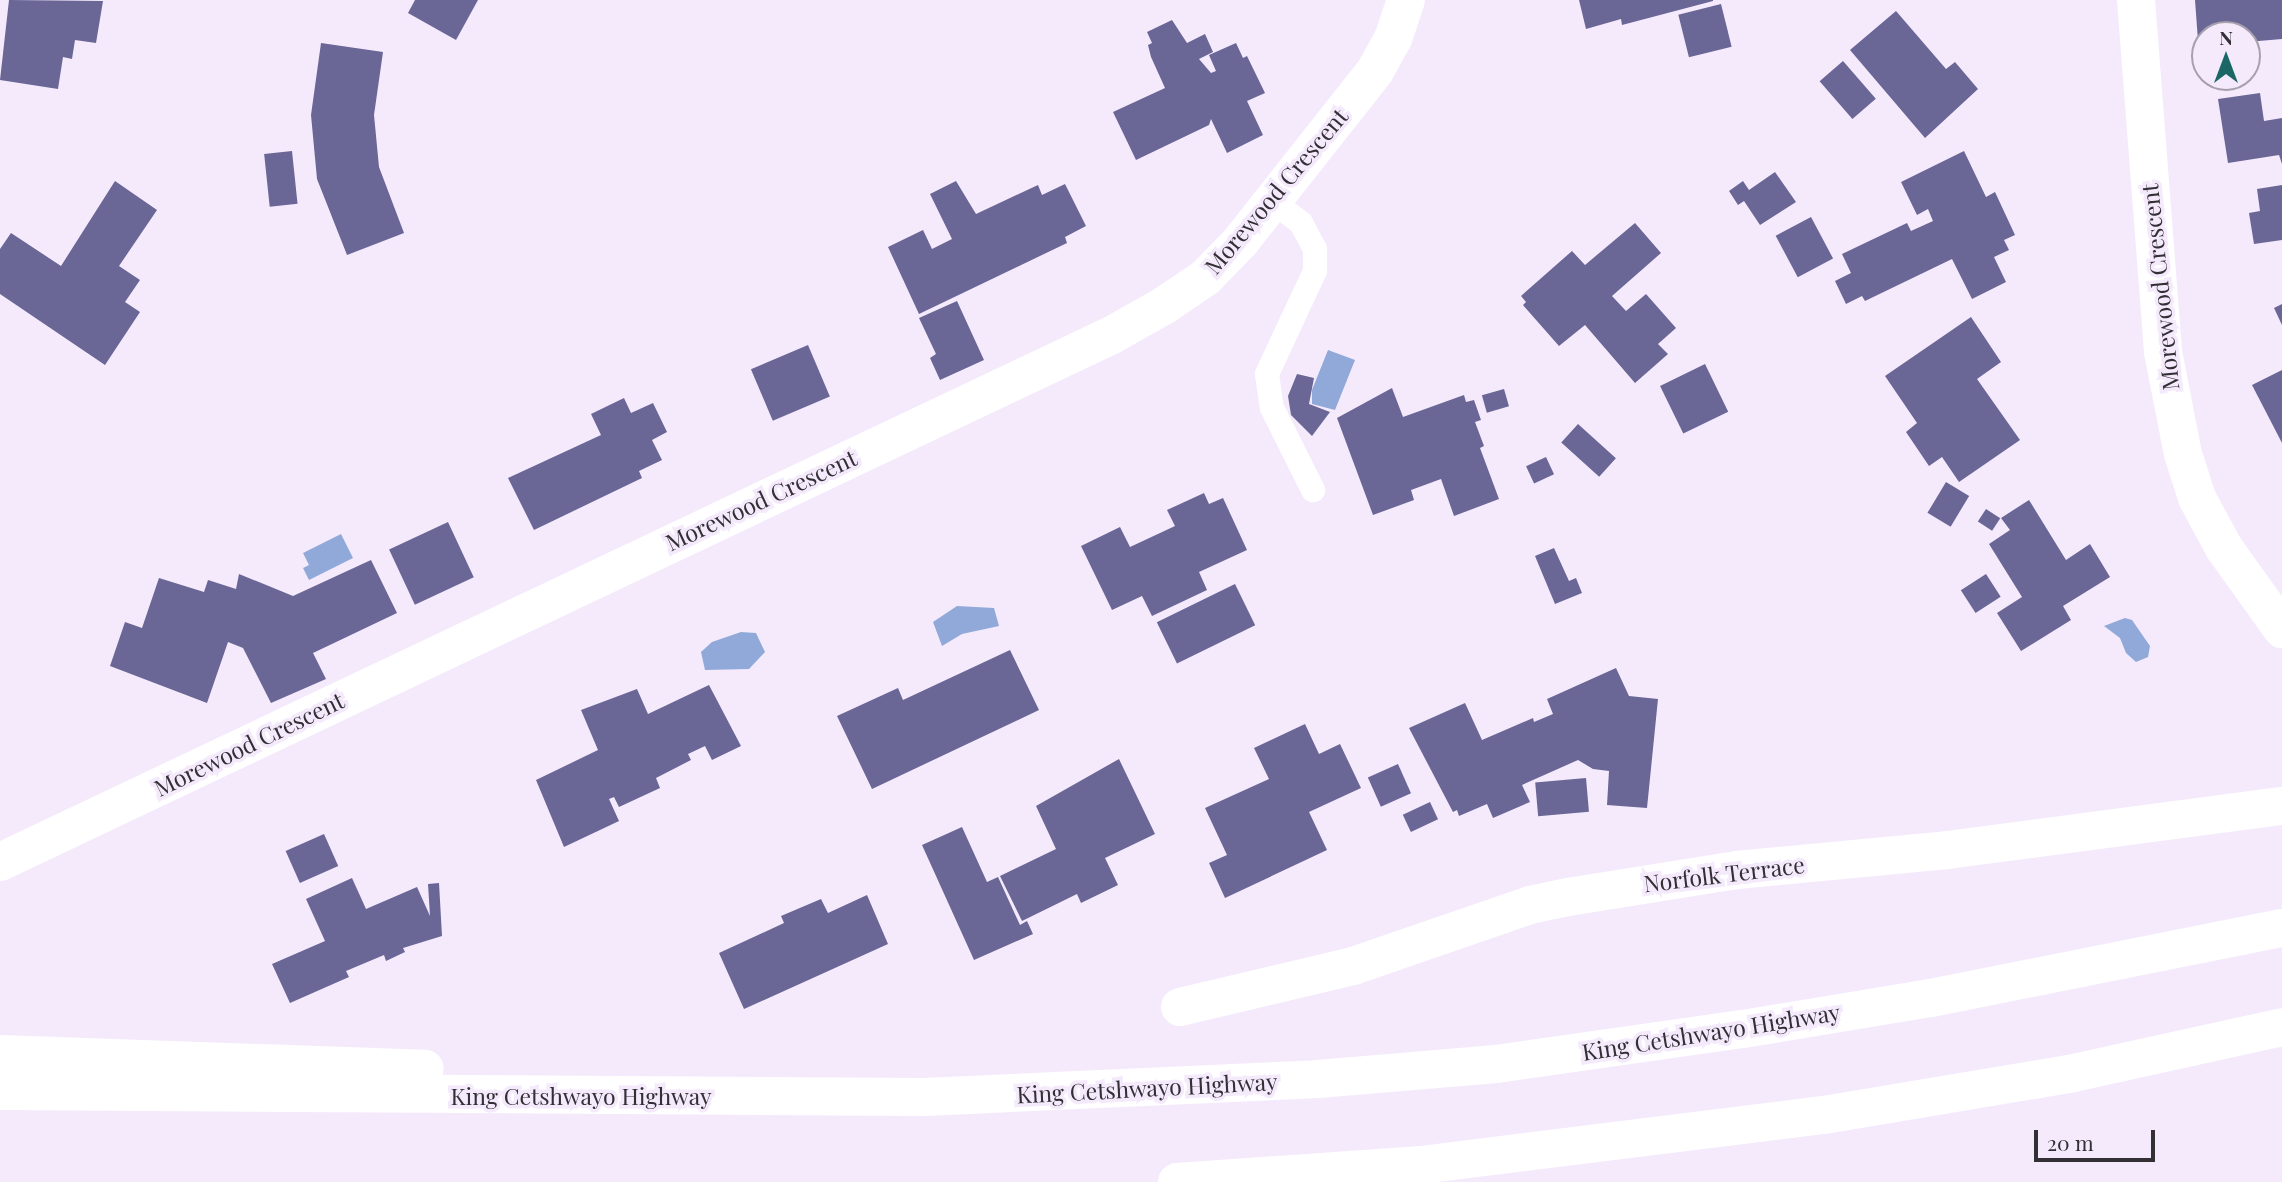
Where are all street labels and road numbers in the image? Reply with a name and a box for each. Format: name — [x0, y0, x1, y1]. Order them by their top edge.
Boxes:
street label: Morewood Crescent — [1199, 103, 1353, 279]
street label: Morewood Crescent — [2135, 182, 2185, 392]
street label: Morewood Crescent — [661, 444, 861, 556]
street label: Morewood Crescent — [150, 686, 348, 802]
street label: Norfolk Terrace — [1642, 850, 1806, 898]
street label: King Cetshwayo Highway — [1580, 998, 1842, 1066]
street label: King Cetshwayo Highway — [1016, 1067, 1278, 1109]
street label: King Cetshwayo Highway — [450, 1082, 712, 1110]

